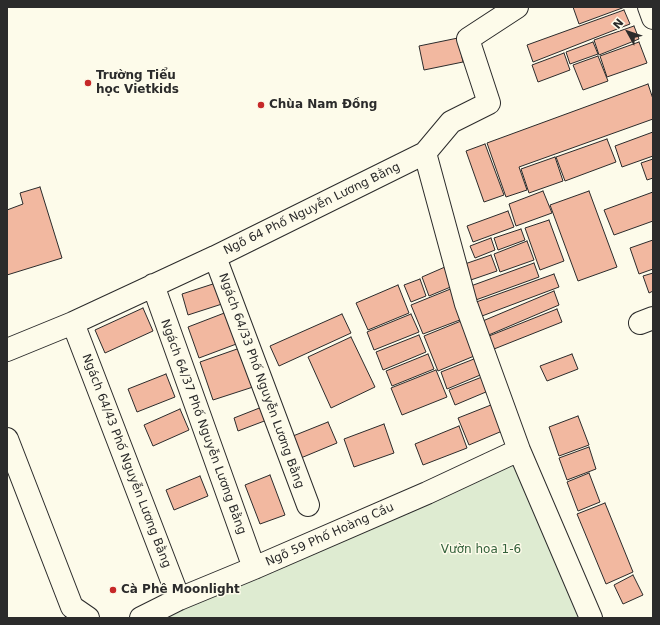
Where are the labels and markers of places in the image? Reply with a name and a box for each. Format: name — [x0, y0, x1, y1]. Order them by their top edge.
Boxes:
place label: Trường Tiểu học Vietkids — [96, 69, 179, 97]
marker: Trường Tiểu học Vietkids — [83, 78, 93, 88]
place label: Chùa Nam Đồng — [269, 98, 377, 112]
marker: Chùa Nam Đồng — [256, 100, 266, 110]
place label: Cà Phê Moonlight — [121, 583, 240, 597]
marker: Cà Phê Moonlight — [108, 585, 118, 595]

